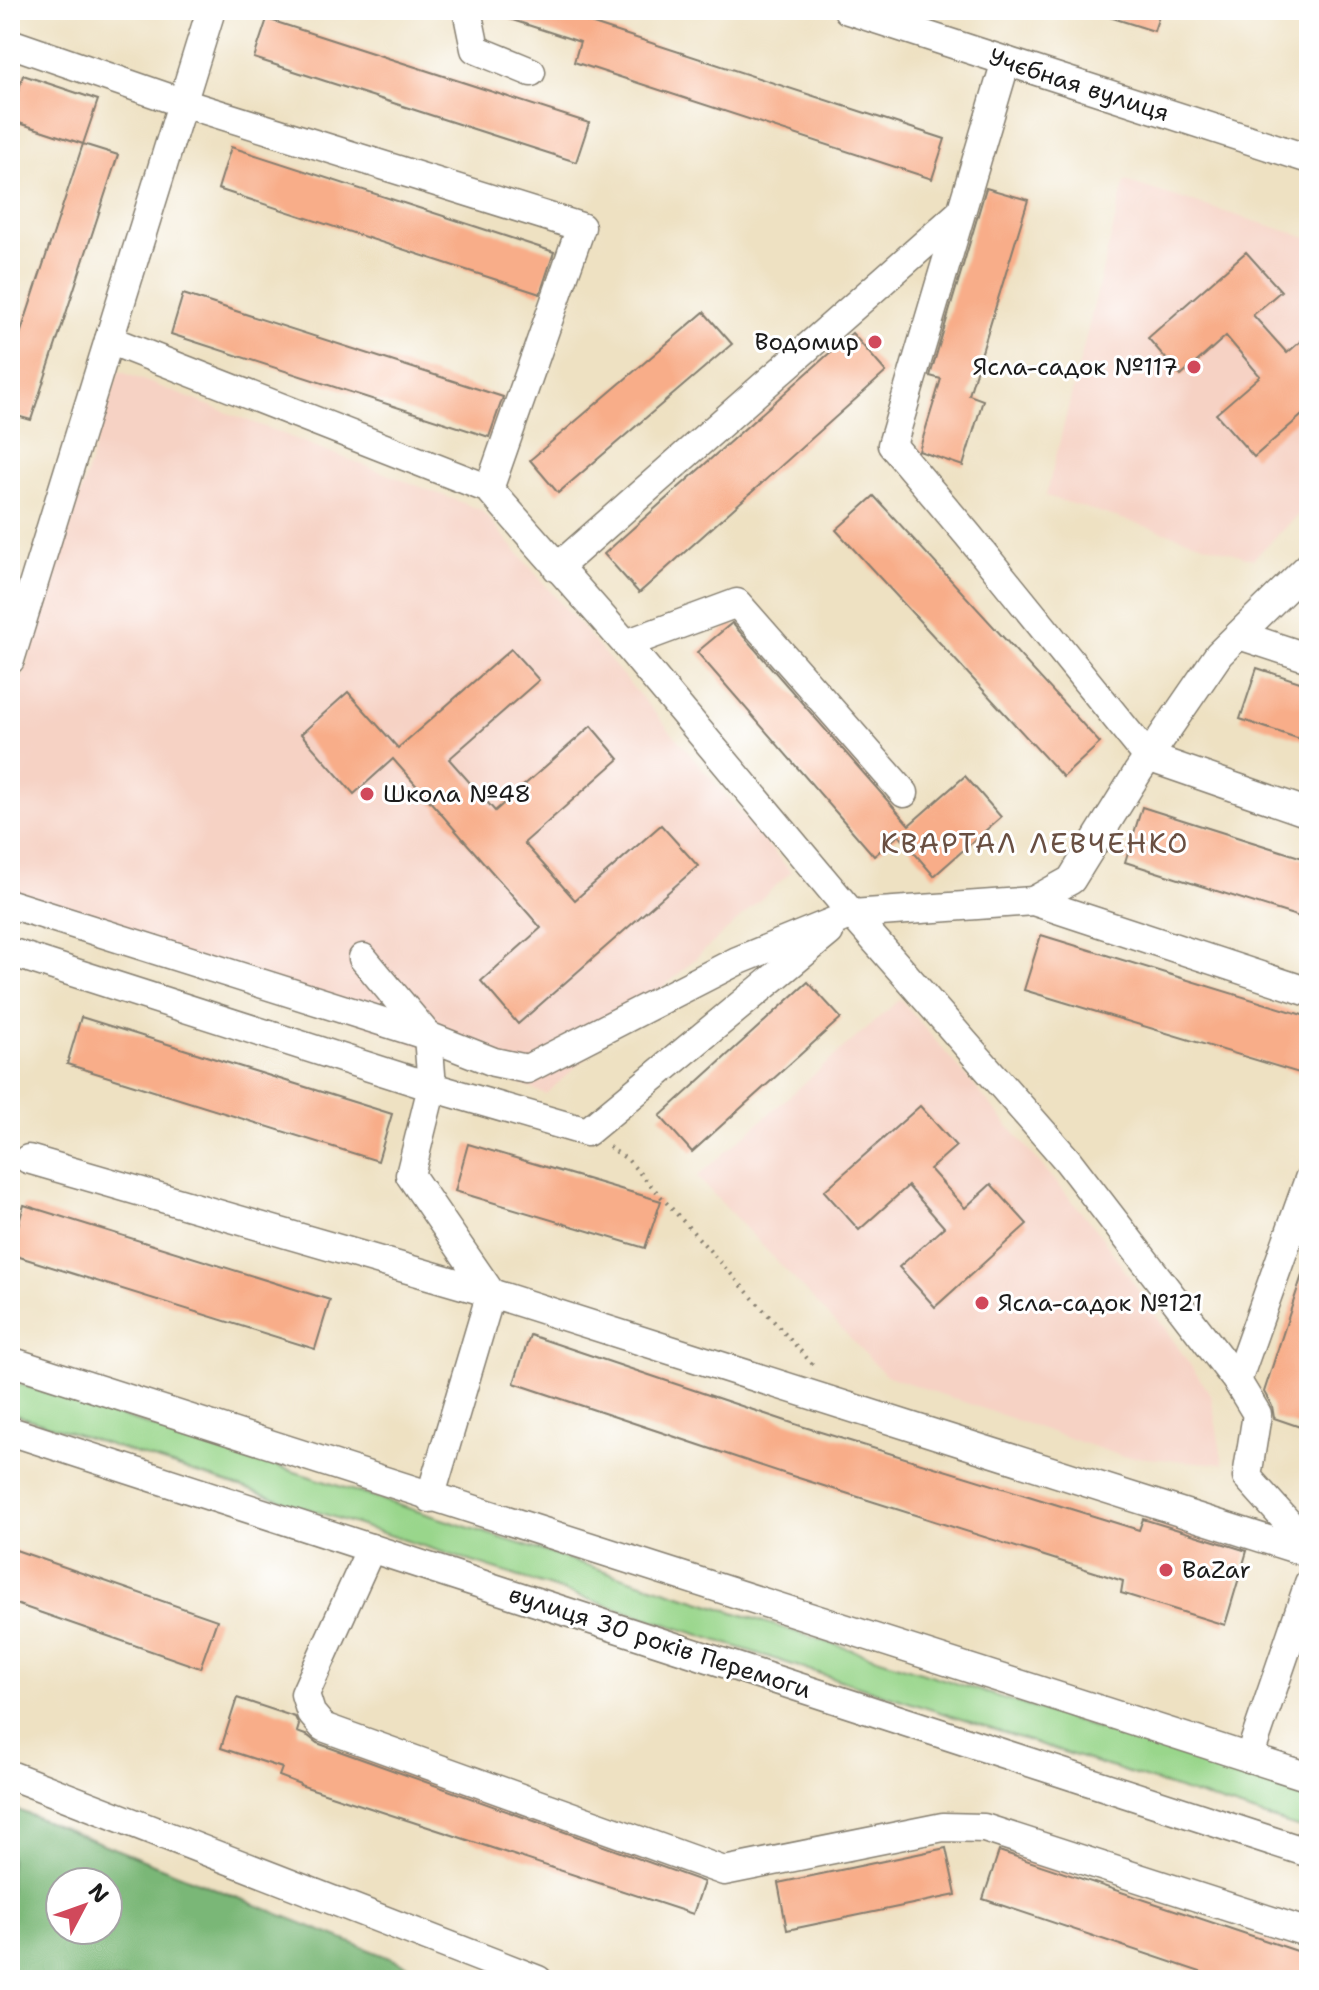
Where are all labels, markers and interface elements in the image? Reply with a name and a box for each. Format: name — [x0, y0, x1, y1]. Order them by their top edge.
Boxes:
street label: Учєбная вулиця — [985, 41, 1173, 129]
place label: Водомир — [755, 326, 859, 358]
marker: Водомир — [866, 333, 884, 351]
place label: Ясла-садок №117 — [973, 351, 1178, 383]
marker: Ясла-садок №117 — [1185, 358, 1203, 376]
place label: Школа №48 — [383, 778, 531, 810]
marker: Школа №48 — [358, 785, 376, 803]
district label: КВАРТАЛ ЛЕВЧЕНКО — [881, 824, 1189, 862]
place label: Ясла-садок №121 — [998, 1287, 1203, 1319]
marker: Ясла-садок №121 — [973, 1294, 991, 1312]
place label: BaZar — [1182, 1554, 1251, 1586]
marker: BaZar — [1157, 1561, 1175, 1579]
street label: вулиця 30 років Перемоги — [505, 1578, 815, 1706]
north arrow — [44, 1866, 124, 1946]
text: N — [82, 1877, 115, 1909]

